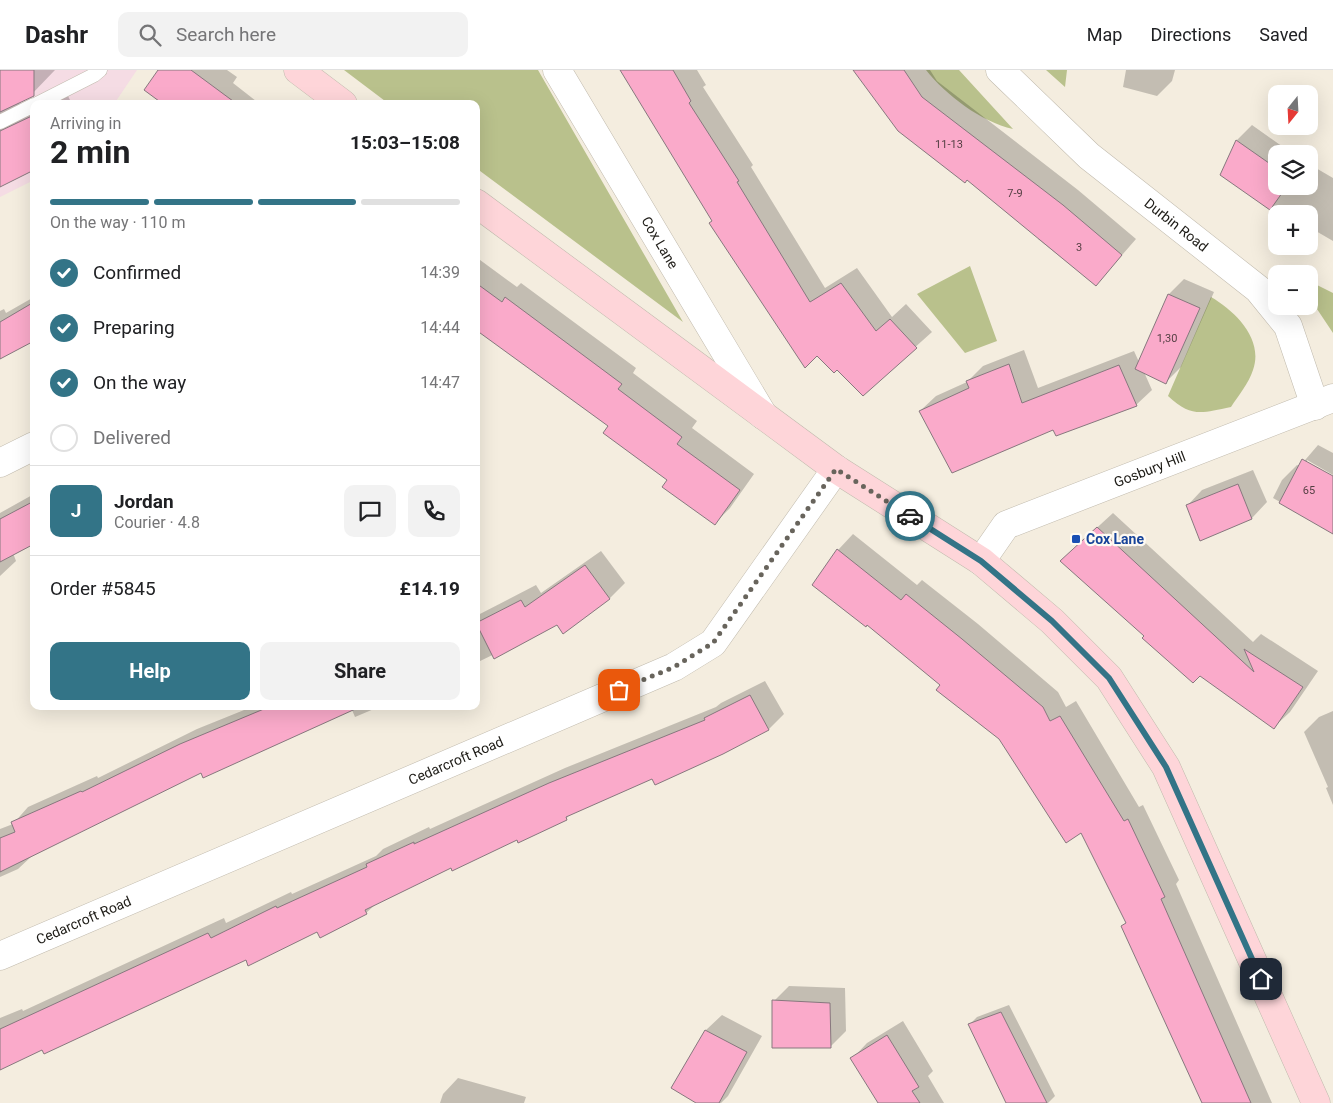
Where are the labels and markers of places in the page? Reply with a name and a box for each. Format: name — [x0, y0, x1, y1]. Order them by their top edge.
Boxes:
place label: Cox Lane — [1086, 531, 1144, 547]
marker: Cox Lane — [1070, 533, 1082, 545]
pin — [598, 669, 640, 711]
pin — [1240, 958, 1282, 1000]

